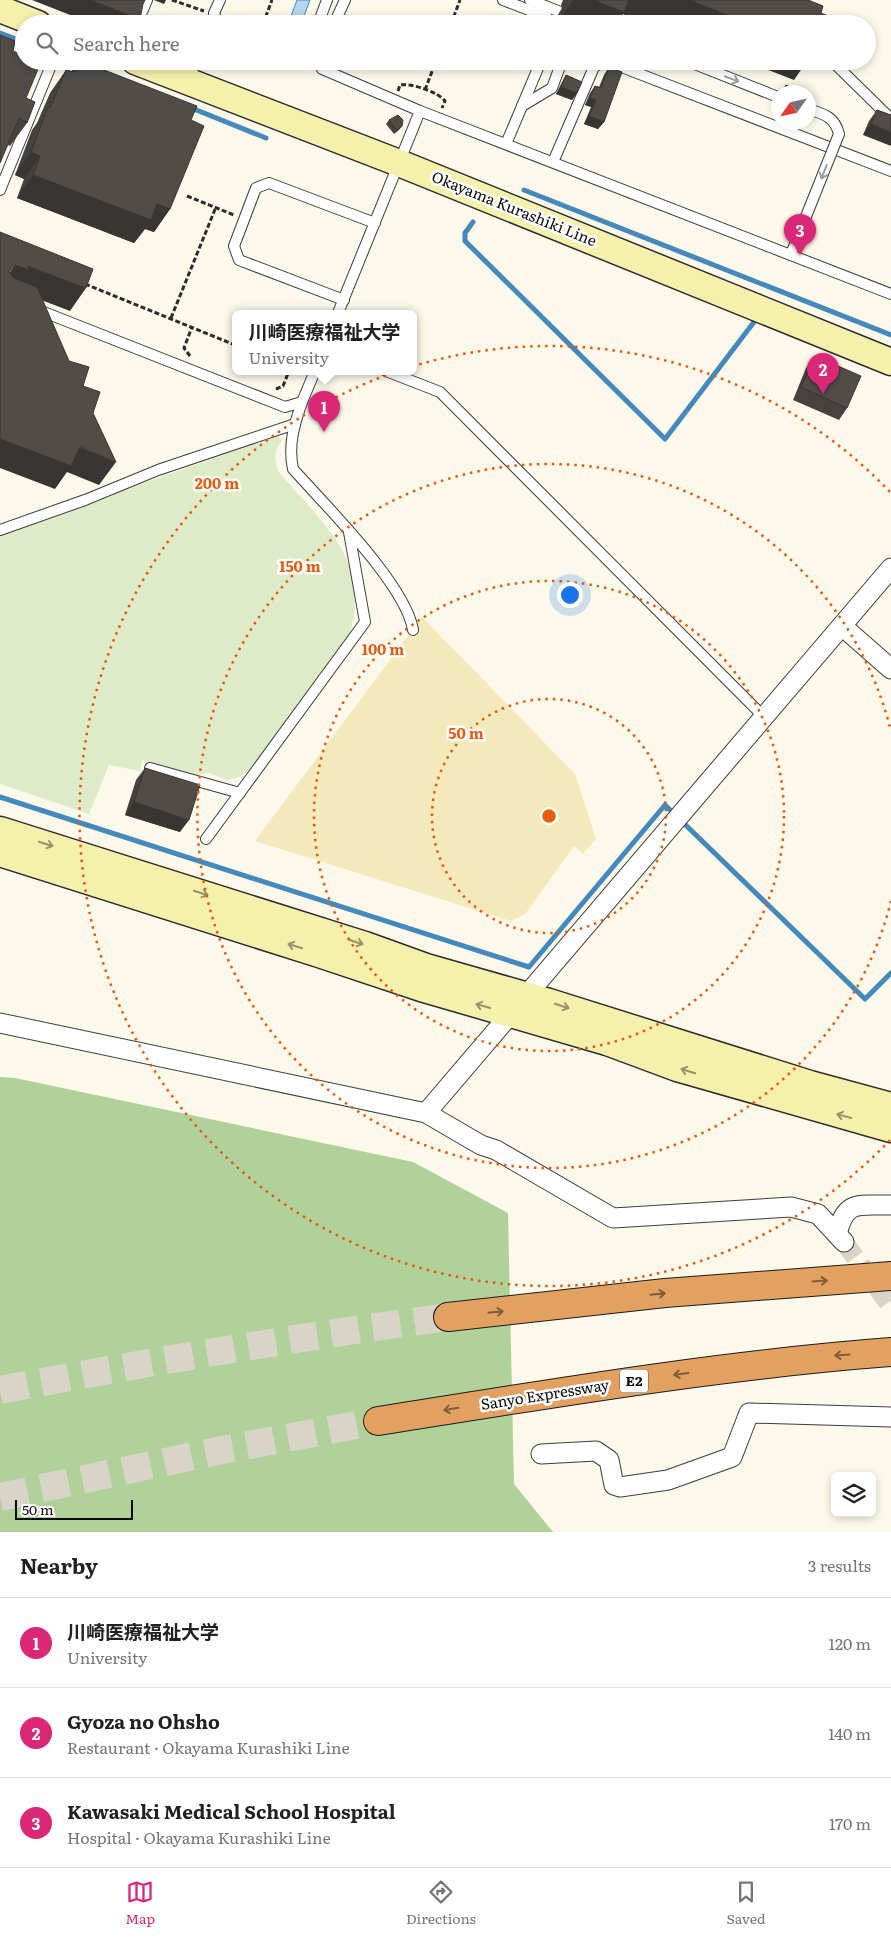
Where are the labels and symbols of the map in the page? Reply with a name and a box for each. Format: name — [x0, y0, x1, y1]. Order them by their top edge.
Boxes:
one-way arrow — [724, 75, 739, 84]
north arrow — [771, 85, 816, 130]
street label: Okayama Kurashiki Line — [429, 164, 601, 251]
one-way arrow — [818, 164, 828, 179]
pin: 3 — [784, 214, 816, 255]
pin: 2 — [807, 353, 839, 394]
pin: 1 — [308, 391, 340, 432]
text: 200 m — [195, 471, 239, 494]
text: 150 m — [279, 554, 321, 577]
your location — [557, 582, 583, 608]
text: 100 m — [362, 637, 404, 660]
text: 50 m — [448, 721, 484, 744]
centre of rings — [540, 807, 558, 825]
one-way arrow — [38, 840, 54, 850]
one-way arrow — [193, 889, 209, 898]
one-way arrow — [348, 938, 364, 947]
one-way arrow — [288, 941, 303, 950]
one-way arrow — [476, 1001, 492, 1010]
one-way arrow — [553, 1002, 569, 1011]
one-way arrow — [680, 1065, 696, 1075]
one-way arrow — [836, 1111, 852, 1121]
one-way arrow — [811, 1276, 827, 1286]
one-way arrow — [649, 1289, 665, 1299]
one-way arrow — [488, 1307, 504, 1317]
one-way arrow — [835, 1351, 851, 1360]
one-way arrow — [673, 1369, 689, 1379]
road number: E2 — [620, 1370, 648, 1392]
street label: Sanyo Expressway — [479, 1372, 611, 1415]
one-way arrow — [444, 1405, 460, 1415]
scale bar — [15, 1497, 132, 1520]

